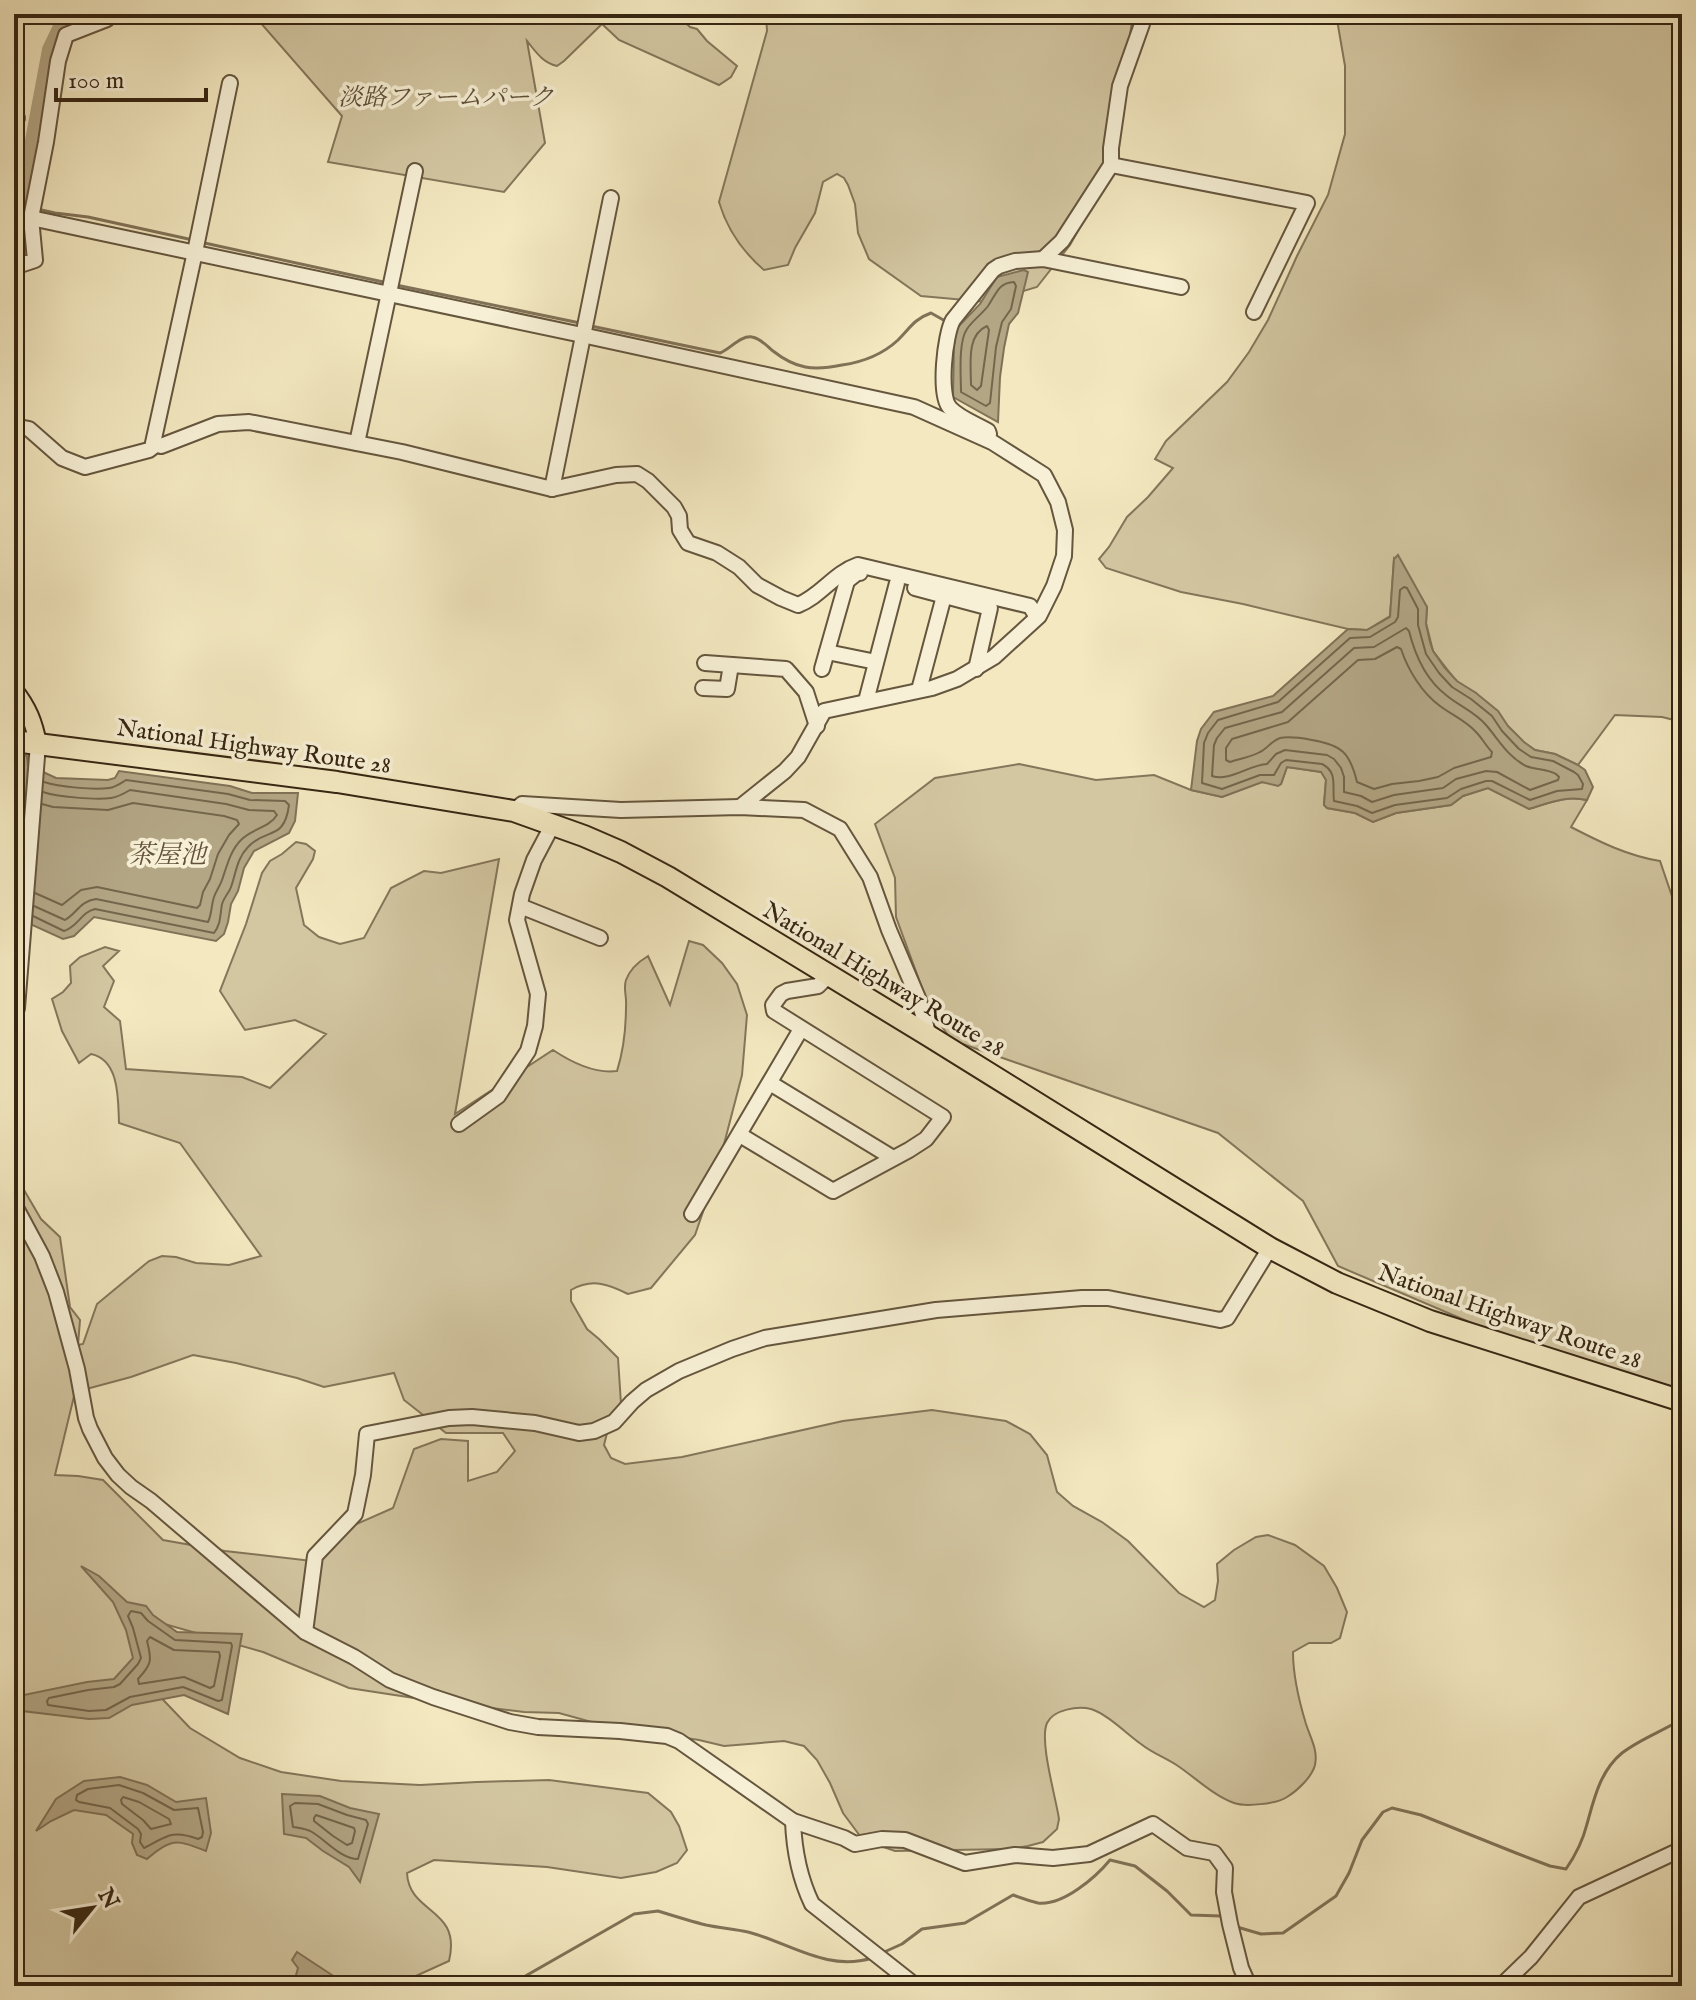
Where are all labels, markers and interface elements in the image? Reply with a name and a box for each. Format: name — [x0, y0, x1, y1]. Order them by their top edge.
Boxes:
scale bar — [56, 52, 206, 102]
text: 100 m — [68, 66, 124, 97]
park label: 淡路ファームパーク — [338, 83, 554, 114]
street label: National Highway Route 28 — [115, 713, 393, 782]
water label: 茶屋池 — [128, 839, 209, 872]
street label: National Highway Route 28 — [757, 896, 1010, 1065]
street label: National Highway Route 28 — [1374, 1258, 1645, 1377]
north arrow — [52, 1868, 132, 1948]
text: N — [90, 1883, 124, 1914]

